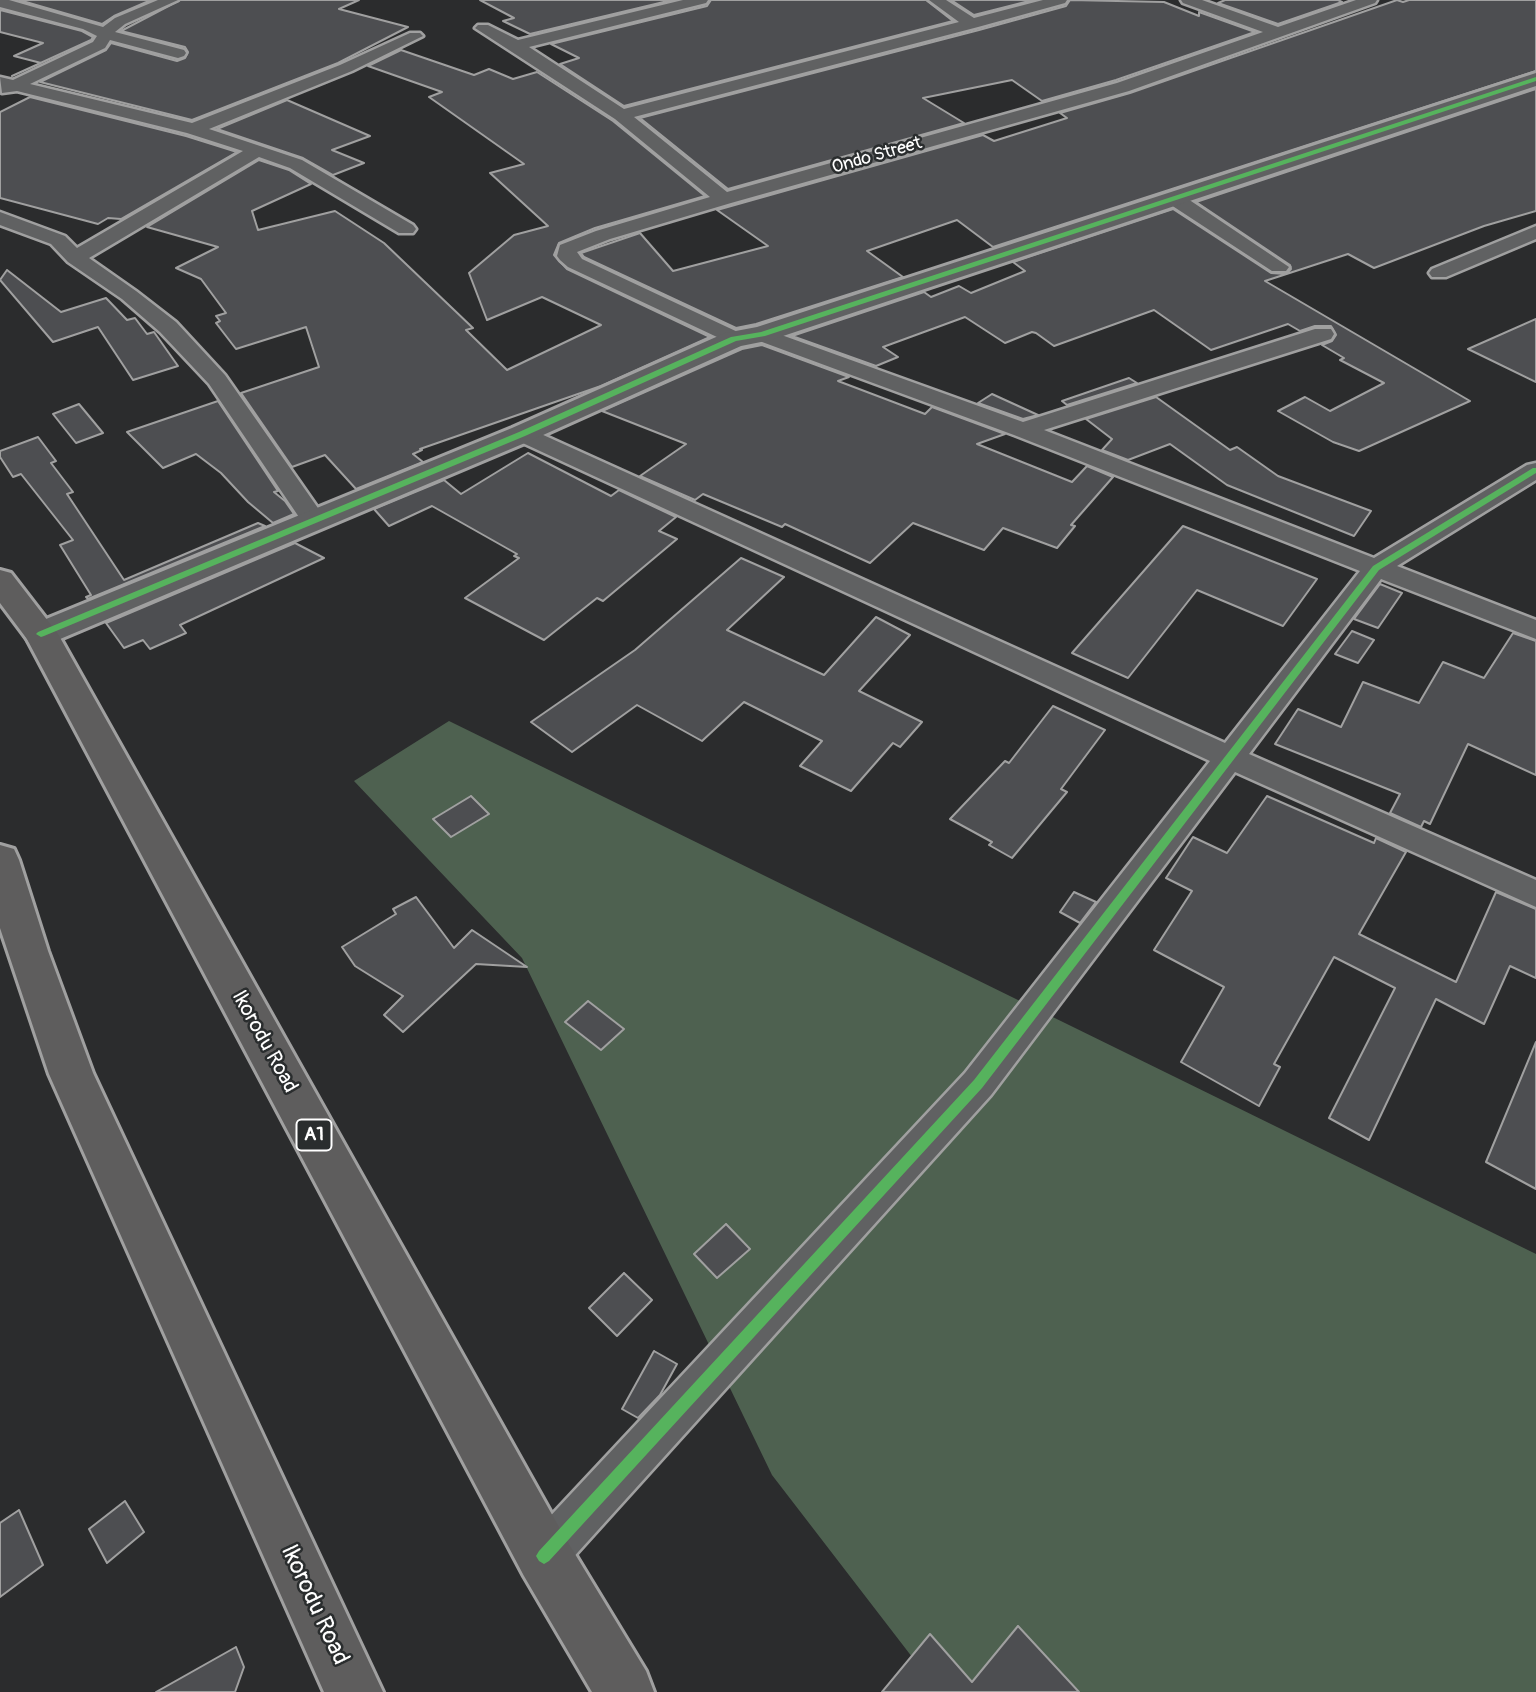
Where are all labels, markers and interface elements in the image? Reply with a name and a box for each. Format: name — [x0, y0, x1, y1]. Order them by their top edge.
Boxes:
street label: Ondo Street — [830, 133, 924, 179]
street label: Ikorodu Road — [226, 986, 302, 1098]
road number: A1 — [296, 1120, 332, 1150]
street label: Ikorodu Road — [274, 1540, 354, 1670]

